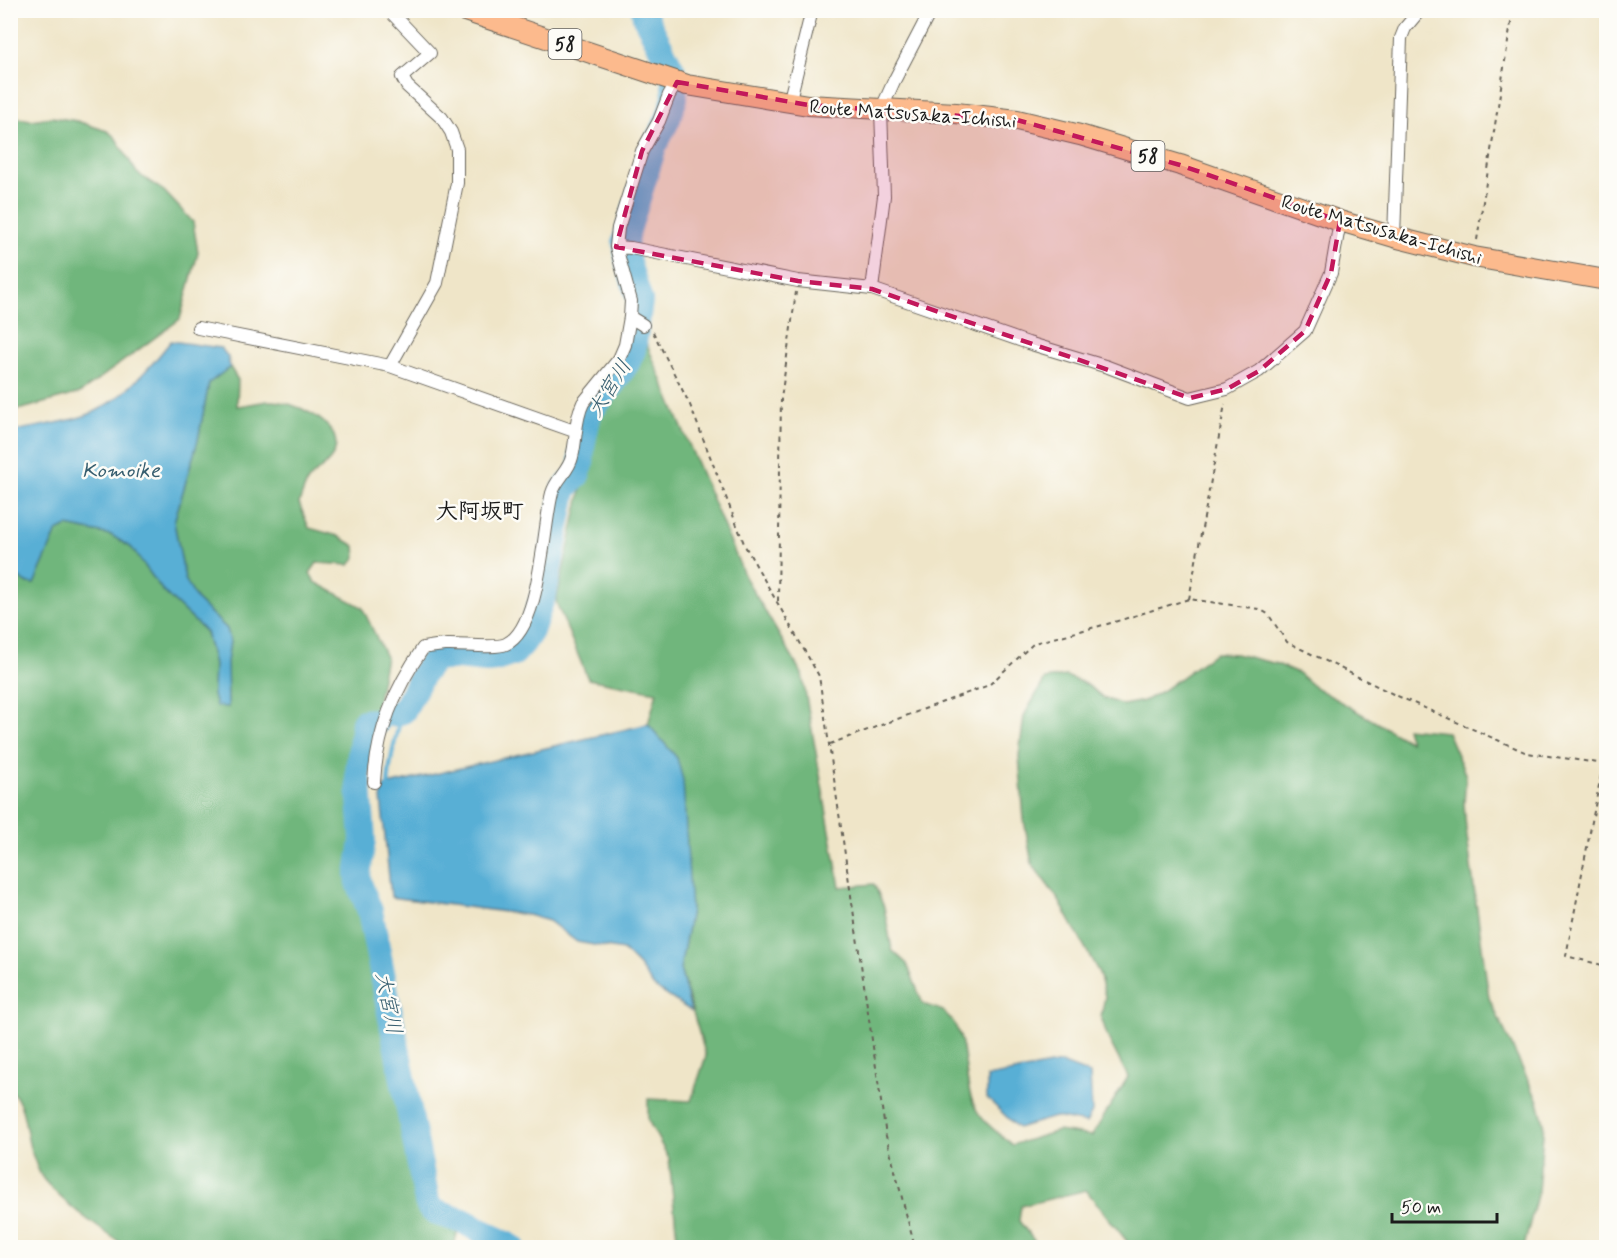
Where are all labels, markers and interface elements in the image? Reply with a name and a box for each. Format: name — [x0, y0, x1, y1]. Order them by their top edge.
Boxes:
road number: 58 — [548, 29, 582, 59]
street label: Route Matsusaka-Ichishi — [808, 94, 1017, 135]
road number: 58 — [1132, 141, 1164, 171]
street label: Route Matsusaka-Ichishi — [1278, 189, 1485, 272]
water label: 大宮川 — [581, 354, 638, 423]
water label: Komoike — [82, 457, 161, 485]
district label: 大阿坂町 — [436, 498, 524, 526]
water label: 大宮川 — [368, 970, 408, 1037]
scale bar — [1392, 1186, 1497, 1224]
text: 50 m — [1401, 1196, 1441, 1220]

